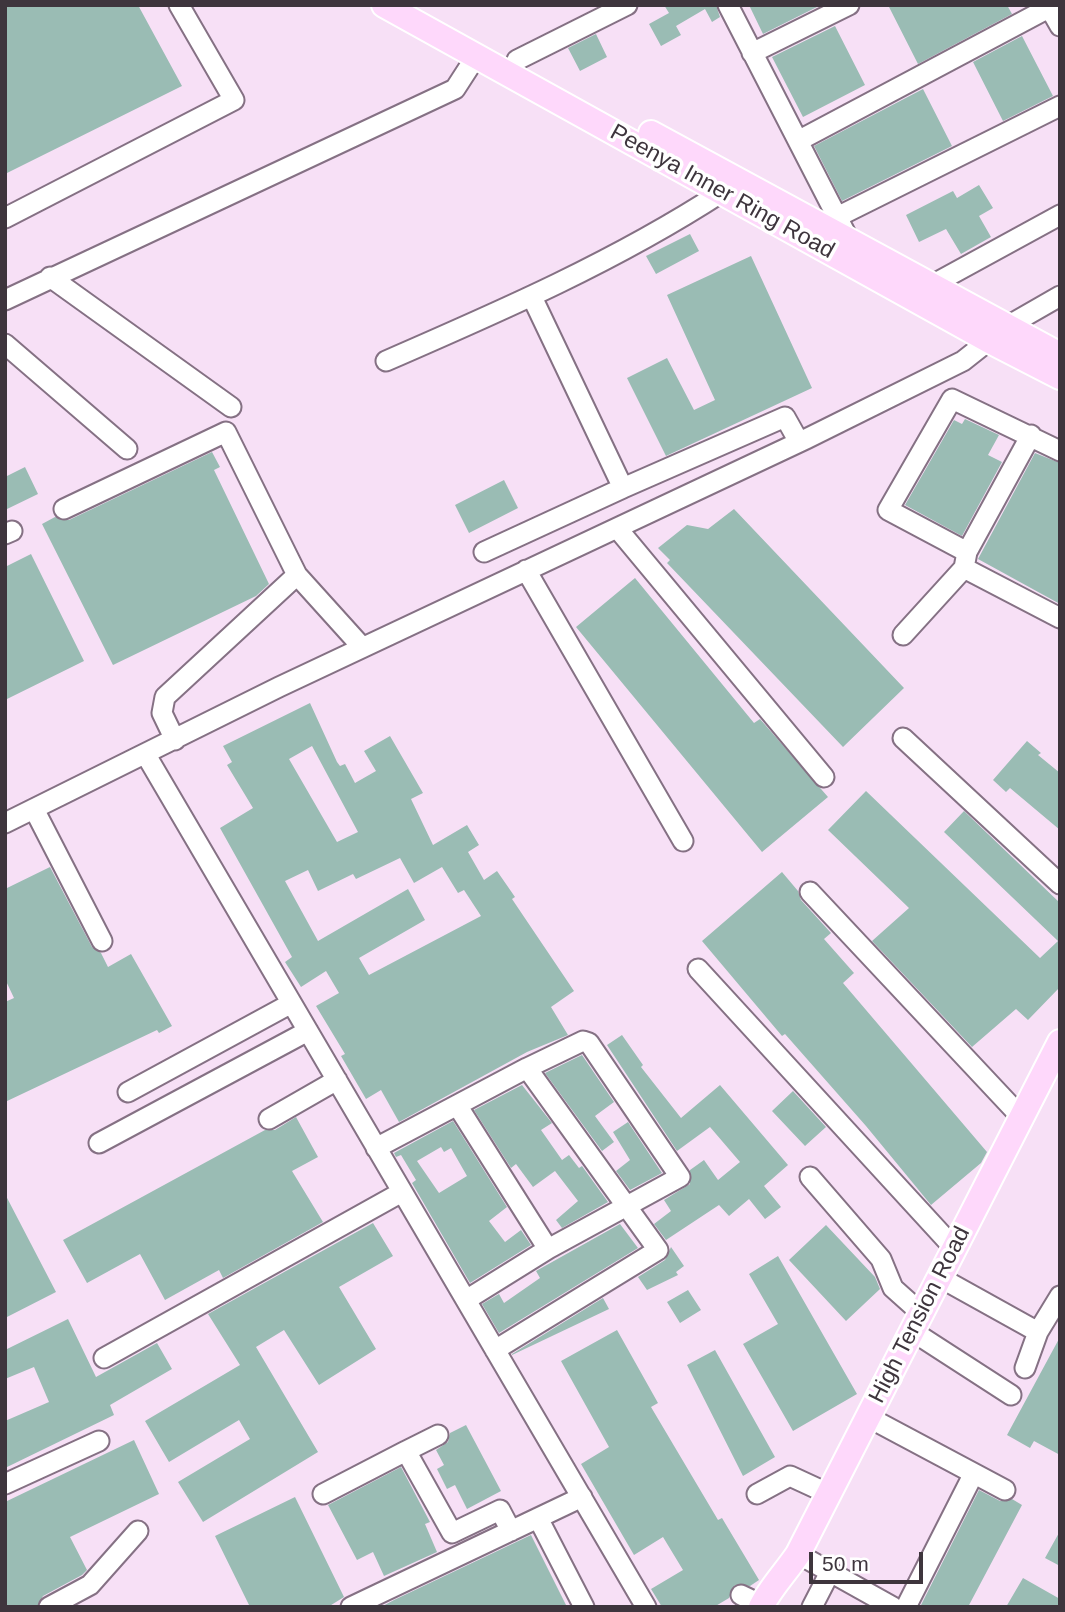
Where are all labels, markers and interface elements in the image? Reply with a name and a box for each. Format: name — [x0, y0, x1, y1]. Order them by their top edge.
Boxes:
street label: Peenya Inner Ring Road — [605, 119, 839, 265]
street label: High Tension Road — [864, 1222, 976, 1408]
scale bar — [813, 1538, 927, 1582]
text: 50 m — [822, 1552, 869, 1575]

